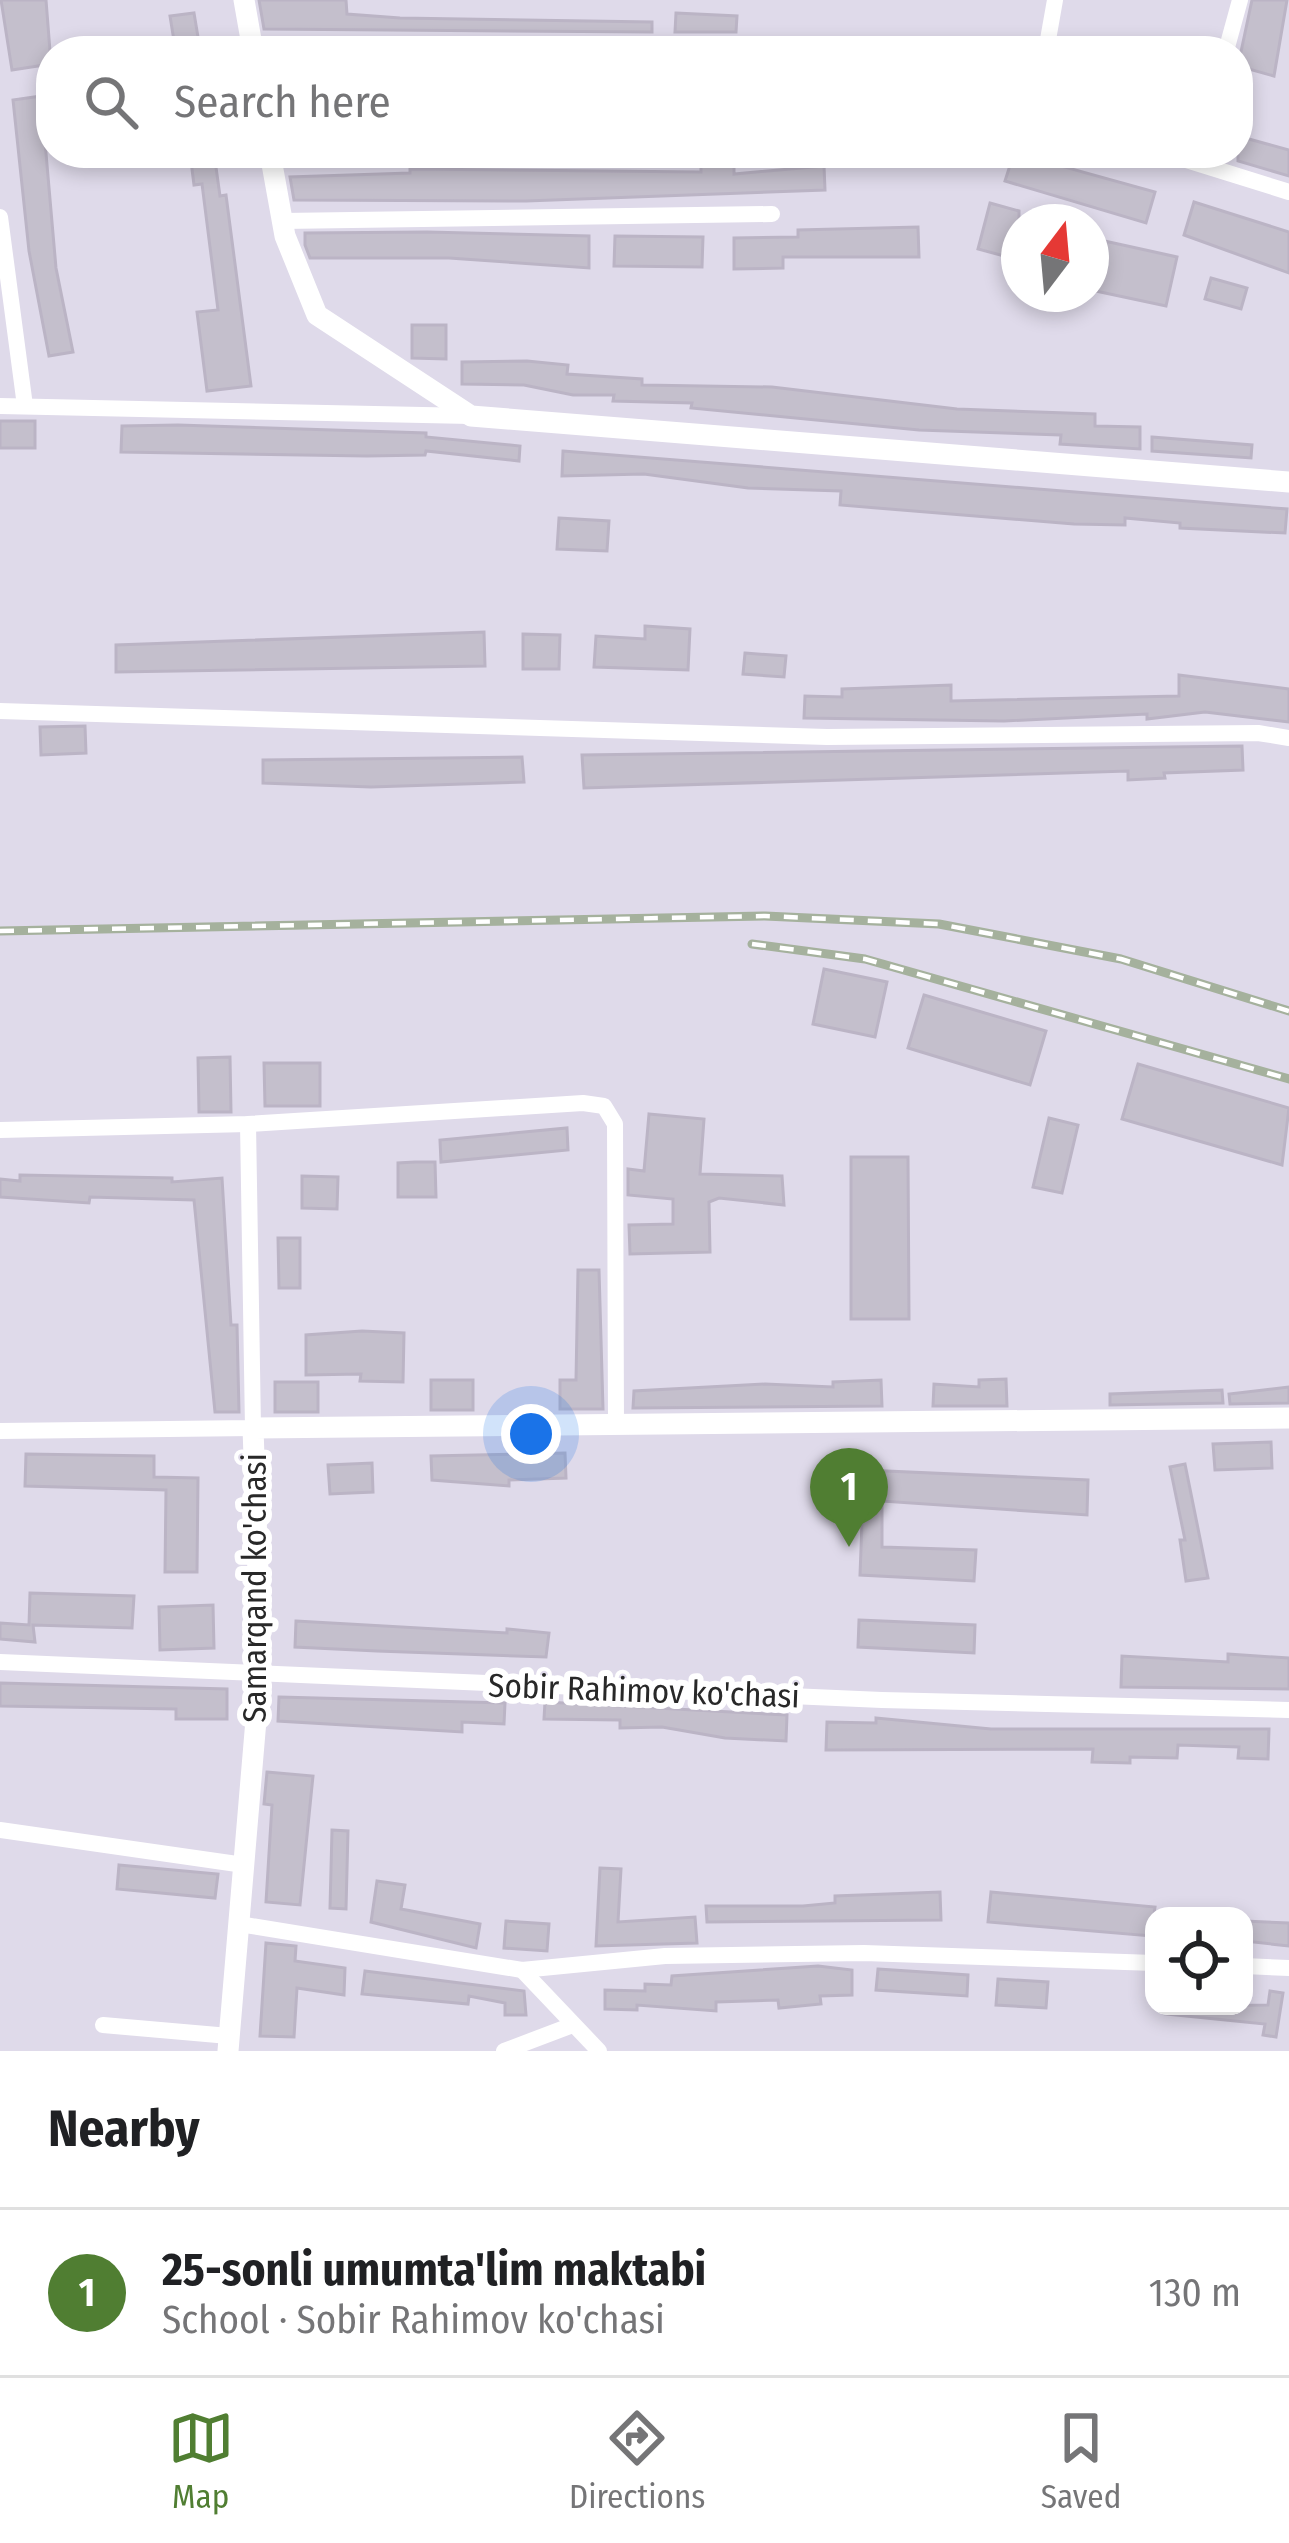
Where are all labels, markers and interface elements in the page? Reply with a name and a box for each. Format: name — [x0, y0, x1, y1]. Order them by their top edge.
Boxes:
search box — [36, 36, 1253, 168]
icon: search — [78, 69, 144, 135]
text: Search here — [174, 75, 391, 129]
north arrow — [1001, 204, 1109, 312]
your location — [501, 1404, 561, 1464]
pin: 1 — [810, 1448, 888, 1547]
street label: Samarqand ko'chasi — [235, 1453, 275, 1723]
street label: Sobir Rahimov ko'chasi — [487, 1666, 800, 1716]
map controls — [1145, 1907, 1253, 2015]
button: locate — [1145, 1907, 1253, 2015]
text: Nearby — [48, 2098, 200, 2160]
text: 25-sonli umumta'lim maktabi — [162, 2243, 706, 2297]
text: 1 — [79, 2270, 95, 2316]
text: 130 m — [1149, 2270, 1241, 2316]
text: School · Sobir Rahimov ko'chasi — [162, 2297, 665, 2343]
tab: Map — [168, 2405, 234, 2517]
tab: Directions — [569, 2405, 705, 2517]
tab: Saved — [1041, 2405, 1121, 2517]

